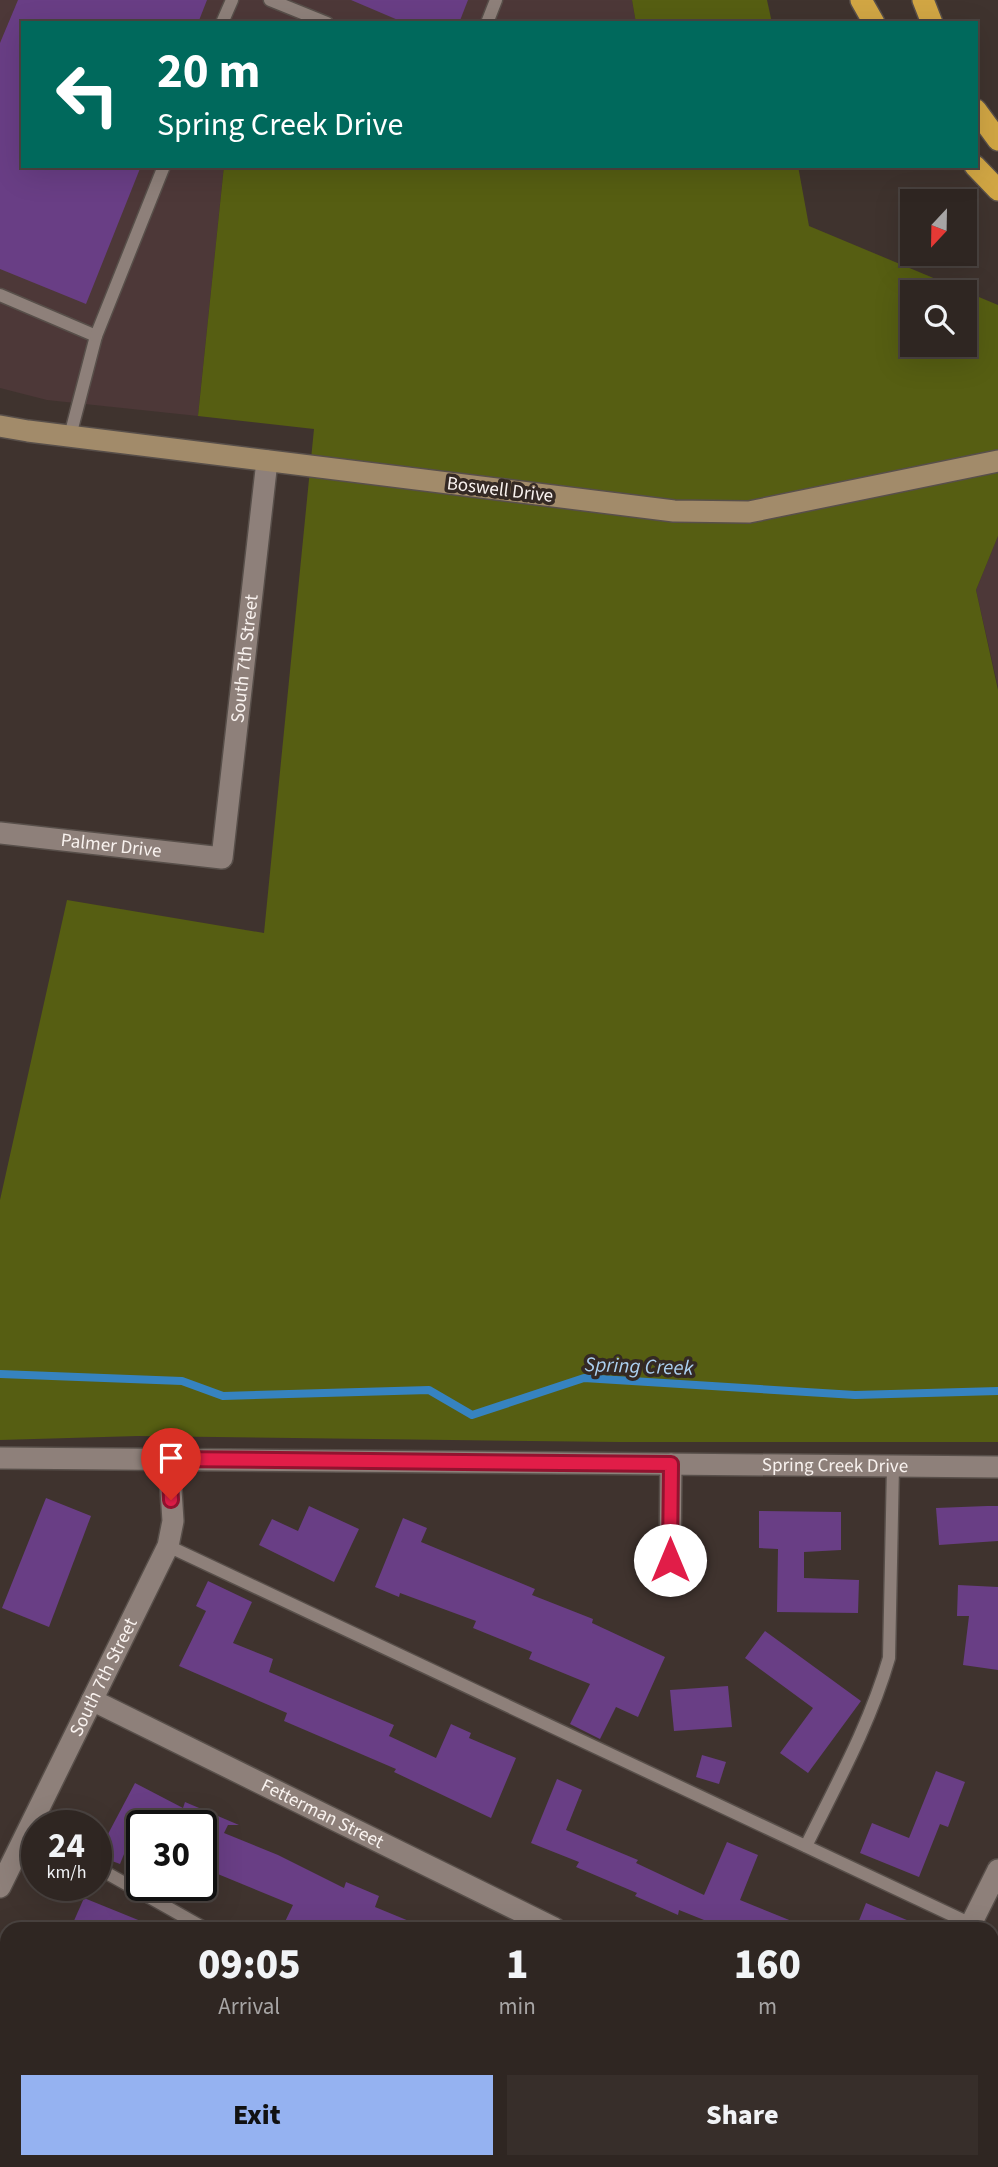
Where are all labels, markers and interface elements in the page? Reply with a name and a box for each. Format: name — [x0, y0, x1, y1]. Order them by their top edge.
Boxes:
text: 20 m — [157, 37, 261, 107]
icon: left — [42, 49, 133, 140]
text: Spring Creek Drive — [157, 102, 403, 148]
north arrow — [900, 189, 976, 266]
map controls — [900, 189, 977, 357]
button: search — [900, 280, 977, 357]
street label: Boswell Drive — [445, 470, 555, 510]
street label: South 7th Street — [224, 592, 265, 724]
street label: Palmer Drive — [59, 826, 163, 865]
water label: Spring Creek — [584, 1349, 695, 1383]
pin — [141, 1428, 201, 1500]
icon: arrive — [152, 1439, 190, 1477]
street label: Spring Creek Drive — [762, 1451, 908, 1480]
position arrow — [633, 1523, 707, 1597]
street label: South 7th Street — [63, 1613, 144, 1741]
street label: Fetterman Street — [256, 1772, 389, 1856]
speed limit sign: 30 — [126, 1810, 217, 1901]
text: 24 — [48, 1821, 85, 1871]
text: km/h — [47, 1860, 86, 1885]
text: 09:05 — [198, 1935, 301, 1995]
text: 1 — [506, 1935, 528, 1995]
text: 160 — [734, 1935, 801, 1995]
text: Arrival — [218, 1990, 280, 2023]
text: min — [499, 1990, 536, 2023]
text: m — [758, 1990, 777, 2023]
button: Exit — [21, 2075, 493, 2155]
button: Share — [507, 2075, 978, 2155]

